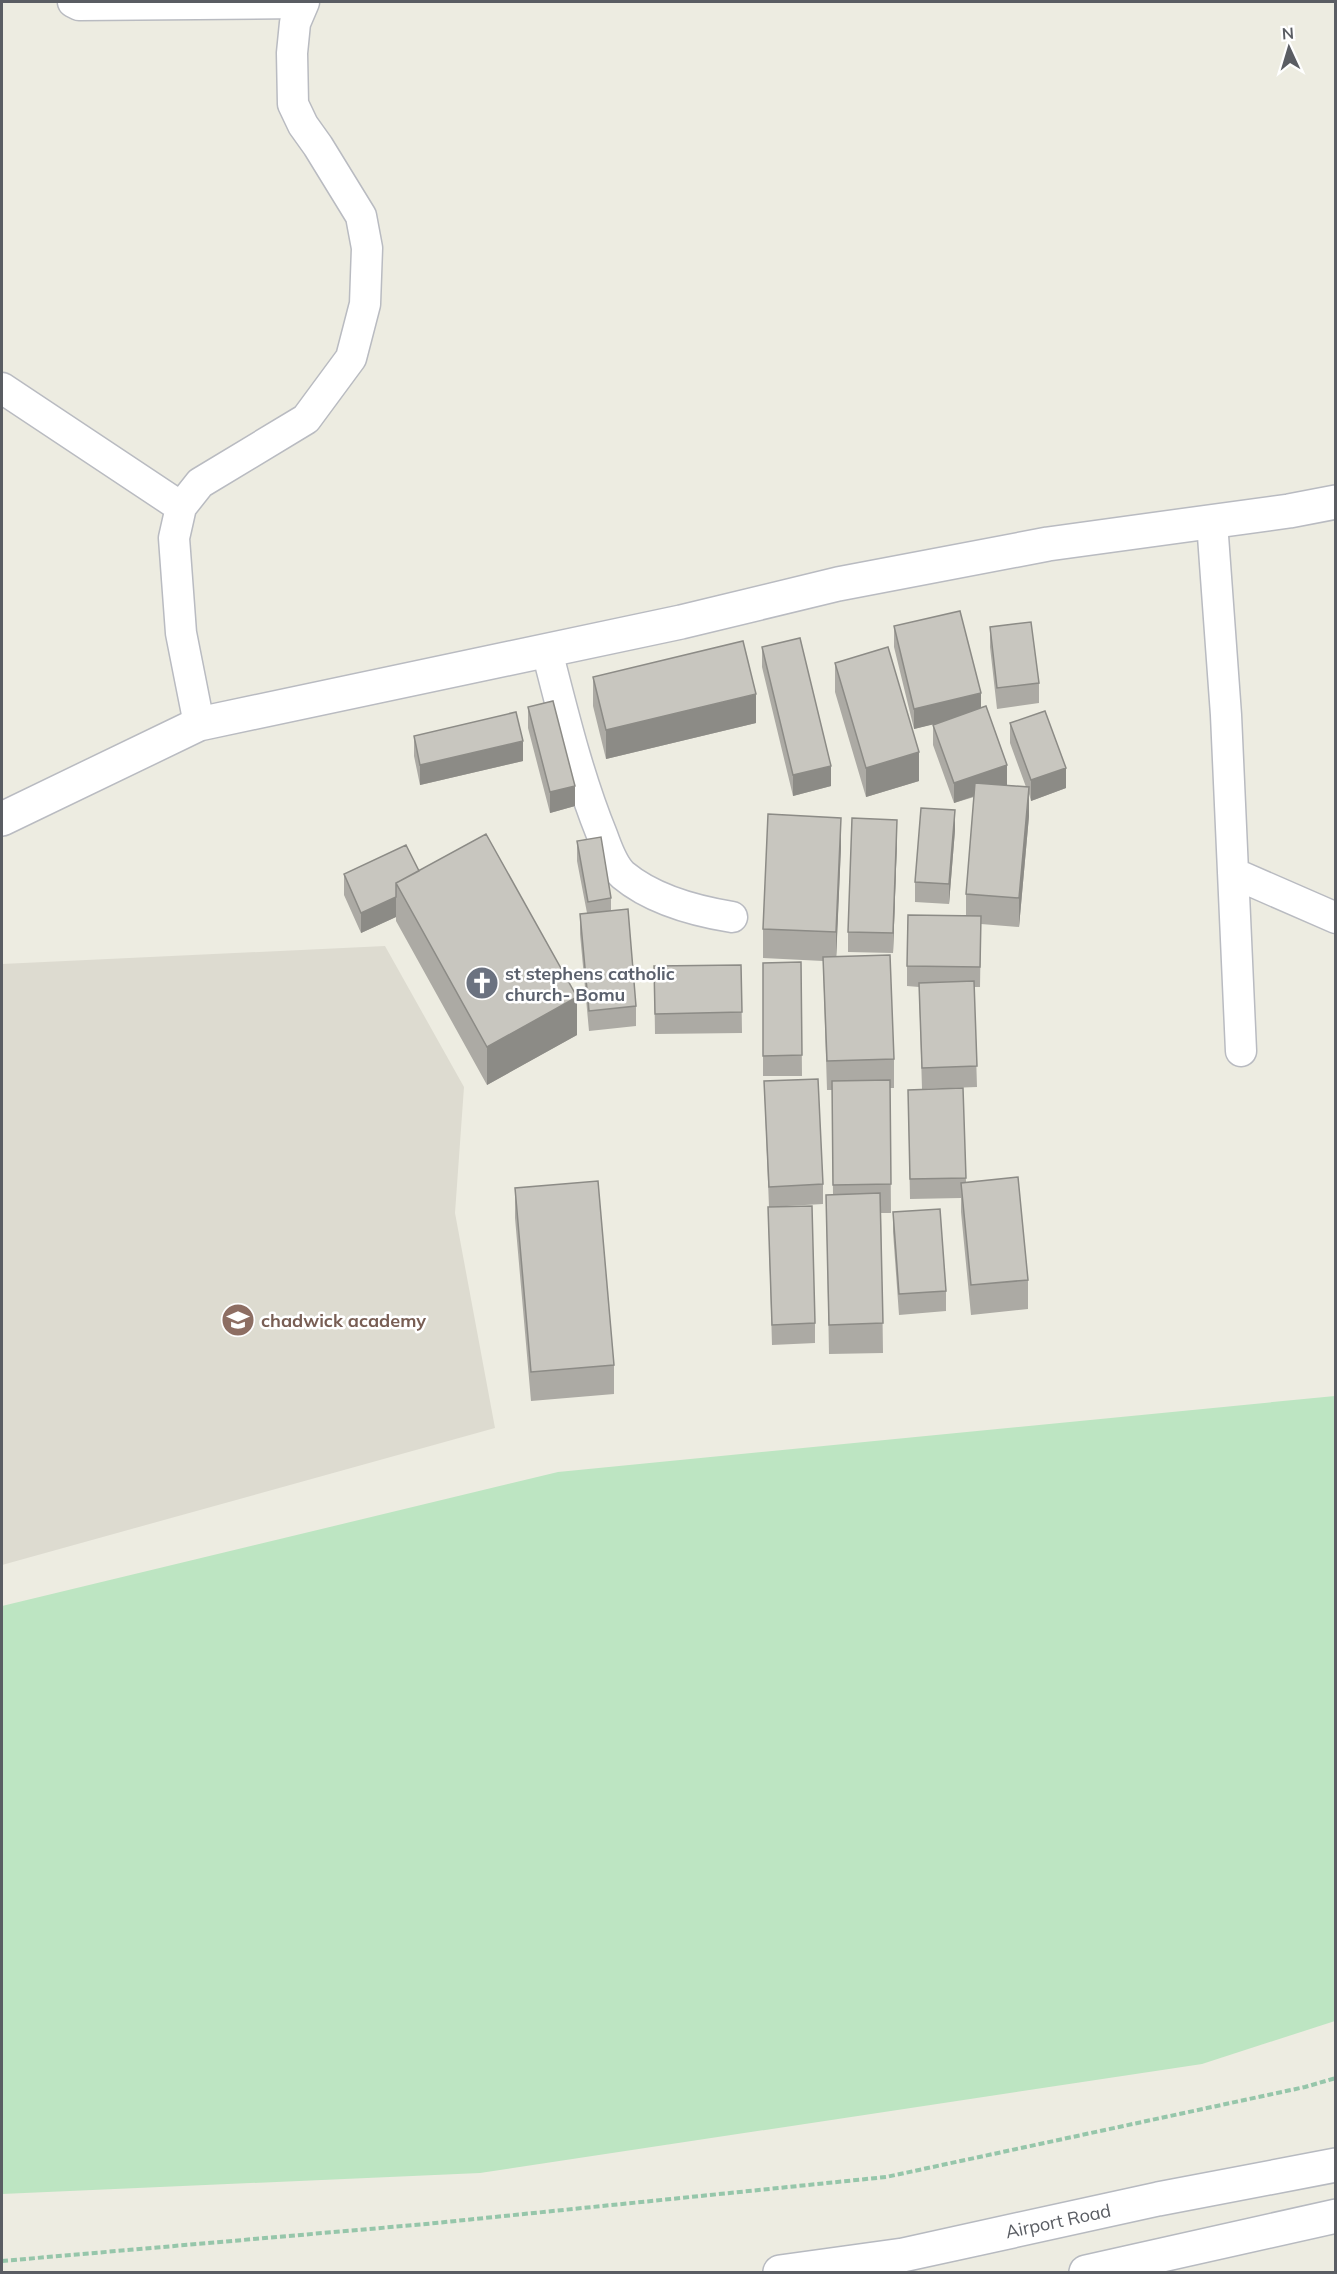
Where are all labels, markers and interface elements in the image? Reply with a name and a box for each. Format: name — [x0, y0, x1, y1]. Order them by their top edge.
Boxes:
north arrow — [1259, 18, 1319, 78]
text: N — [1281, 23, 1295, 43]
place label: st stephens catholic church- Bomu — [505, 962, 675, 1006]
church icon: st stephens catholic church- Bomu — [464, 965, 500, 1001]
school or university icon: chadwick academy — [220, 1302, 256, 1338]
place label: chadwick academy — [261, 1309, 426, 1332]
street label: Airport Road — [1003, 2199, 1113, 2243]

